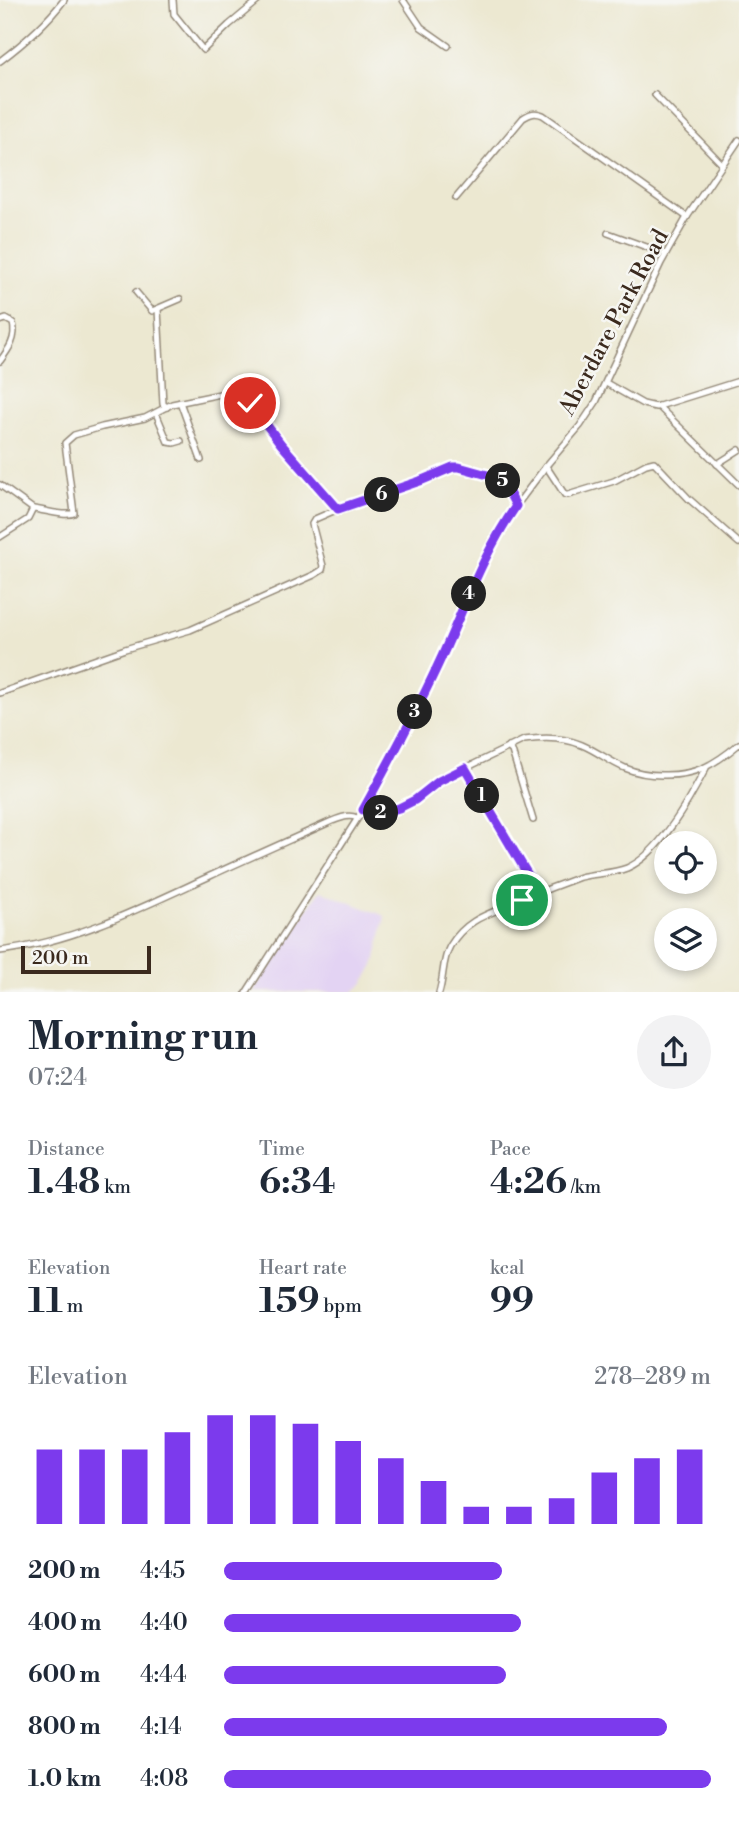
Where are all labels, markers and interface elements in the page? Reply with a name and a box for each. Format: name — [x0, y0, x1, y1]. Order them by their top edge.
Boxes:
street label: Aberdare Park Road — [553, 225, 675, 421]
pin — [220, 373, 280, 433]
icon: check — [231, 384, 269, 422]
pin: 5 — [486, 463, 520, 498]
text: 5 — [497, 468, 508, 492]
pin: 6 — [364, 477, 400, 512]
text: 6 — [376, 482, 387, 506]
pin: 4 — [452, 576, 486, 612]
text: 4 — [462, 581, 475, 605]
pin: 3 — [398, 694, 432, 730]
text: 3 — [409, 699, 420, 723]
pin: 1 — [464, 778, 500, 814]
text: 1 — [477, 783, 486, 807]
pin: 2 — [364, 796, 398, 830]
text: 2 — [375, 800, 386, 824]
map controls — [654, 831, 717, 971]
button: locate — [654, 831, 717, 894]
pin — [492, 870, 552, 930]
icon: arrive — [503, 881, 541, 919]
button: layers — [654, 908, 717, 971]
scale bar — [21, 944, 150, 975]
text: 200 m — [32, 946, 89, 970]
text: Morning run — [28, 1014, 258, 1061]
button: share — [637, 1015, 711, 1089]
text: 07:24 — [28, 1064, 87, 1092]
text: Distance — [28, 1137, 105, 1161]
text: Time — [259, 1137, 305, 1161]
text: Pace — [490, 1137, 531, 1161]
text: 1.48 — [28, 1161, 100, 1204]
text: 6:34 — [259, 1161, 336, 1204]
text: 4:26 — [490, 1161, 567, 1204]
text: km — [100, 1175, 131, 1199]
text: /km — [567, 1175, 601, 1199]
text: Elevation — [28, 1256, 110, 1280]
text: Heart rate — [259, 1256, 347, 1280]
text: kcal — [490, 1256, 524, 1280]
text: 11 — [28, 1280, 63, 1323]
text: 159 — [259, 1280, 320, 1323]
text: 99 — [490, 1280, 534, 1323]
text: m — [63, 1294, 83, 1318]
text: bpm — [320, 1294, 362, 1318]
text: Elevation — [28, 1363, 128, 1391]
text: 278–289 m — [594, 1363, 711, 1391]
text: 200 m — [28, 1557, 100, 1585]
text: 4:45 — [140, 1557, 185, 1585]
text: 400 m — [28, 1609, 101, 1637]
text: 4:40 — [140, 1609, 188, 1637]
text: 600 m — [28, 1661, 101, 1689]
text: 4:44 — [140, 1661, 187, 1689]
text: 800 m — [28, 1713, 101, 1741]
text: 4:14 — [140, 1713, 182, 1741]
text: 1.0 km — [28, 1765, 101, 1793]
text: 4:08 — [140, 1765, 188, 1793]

